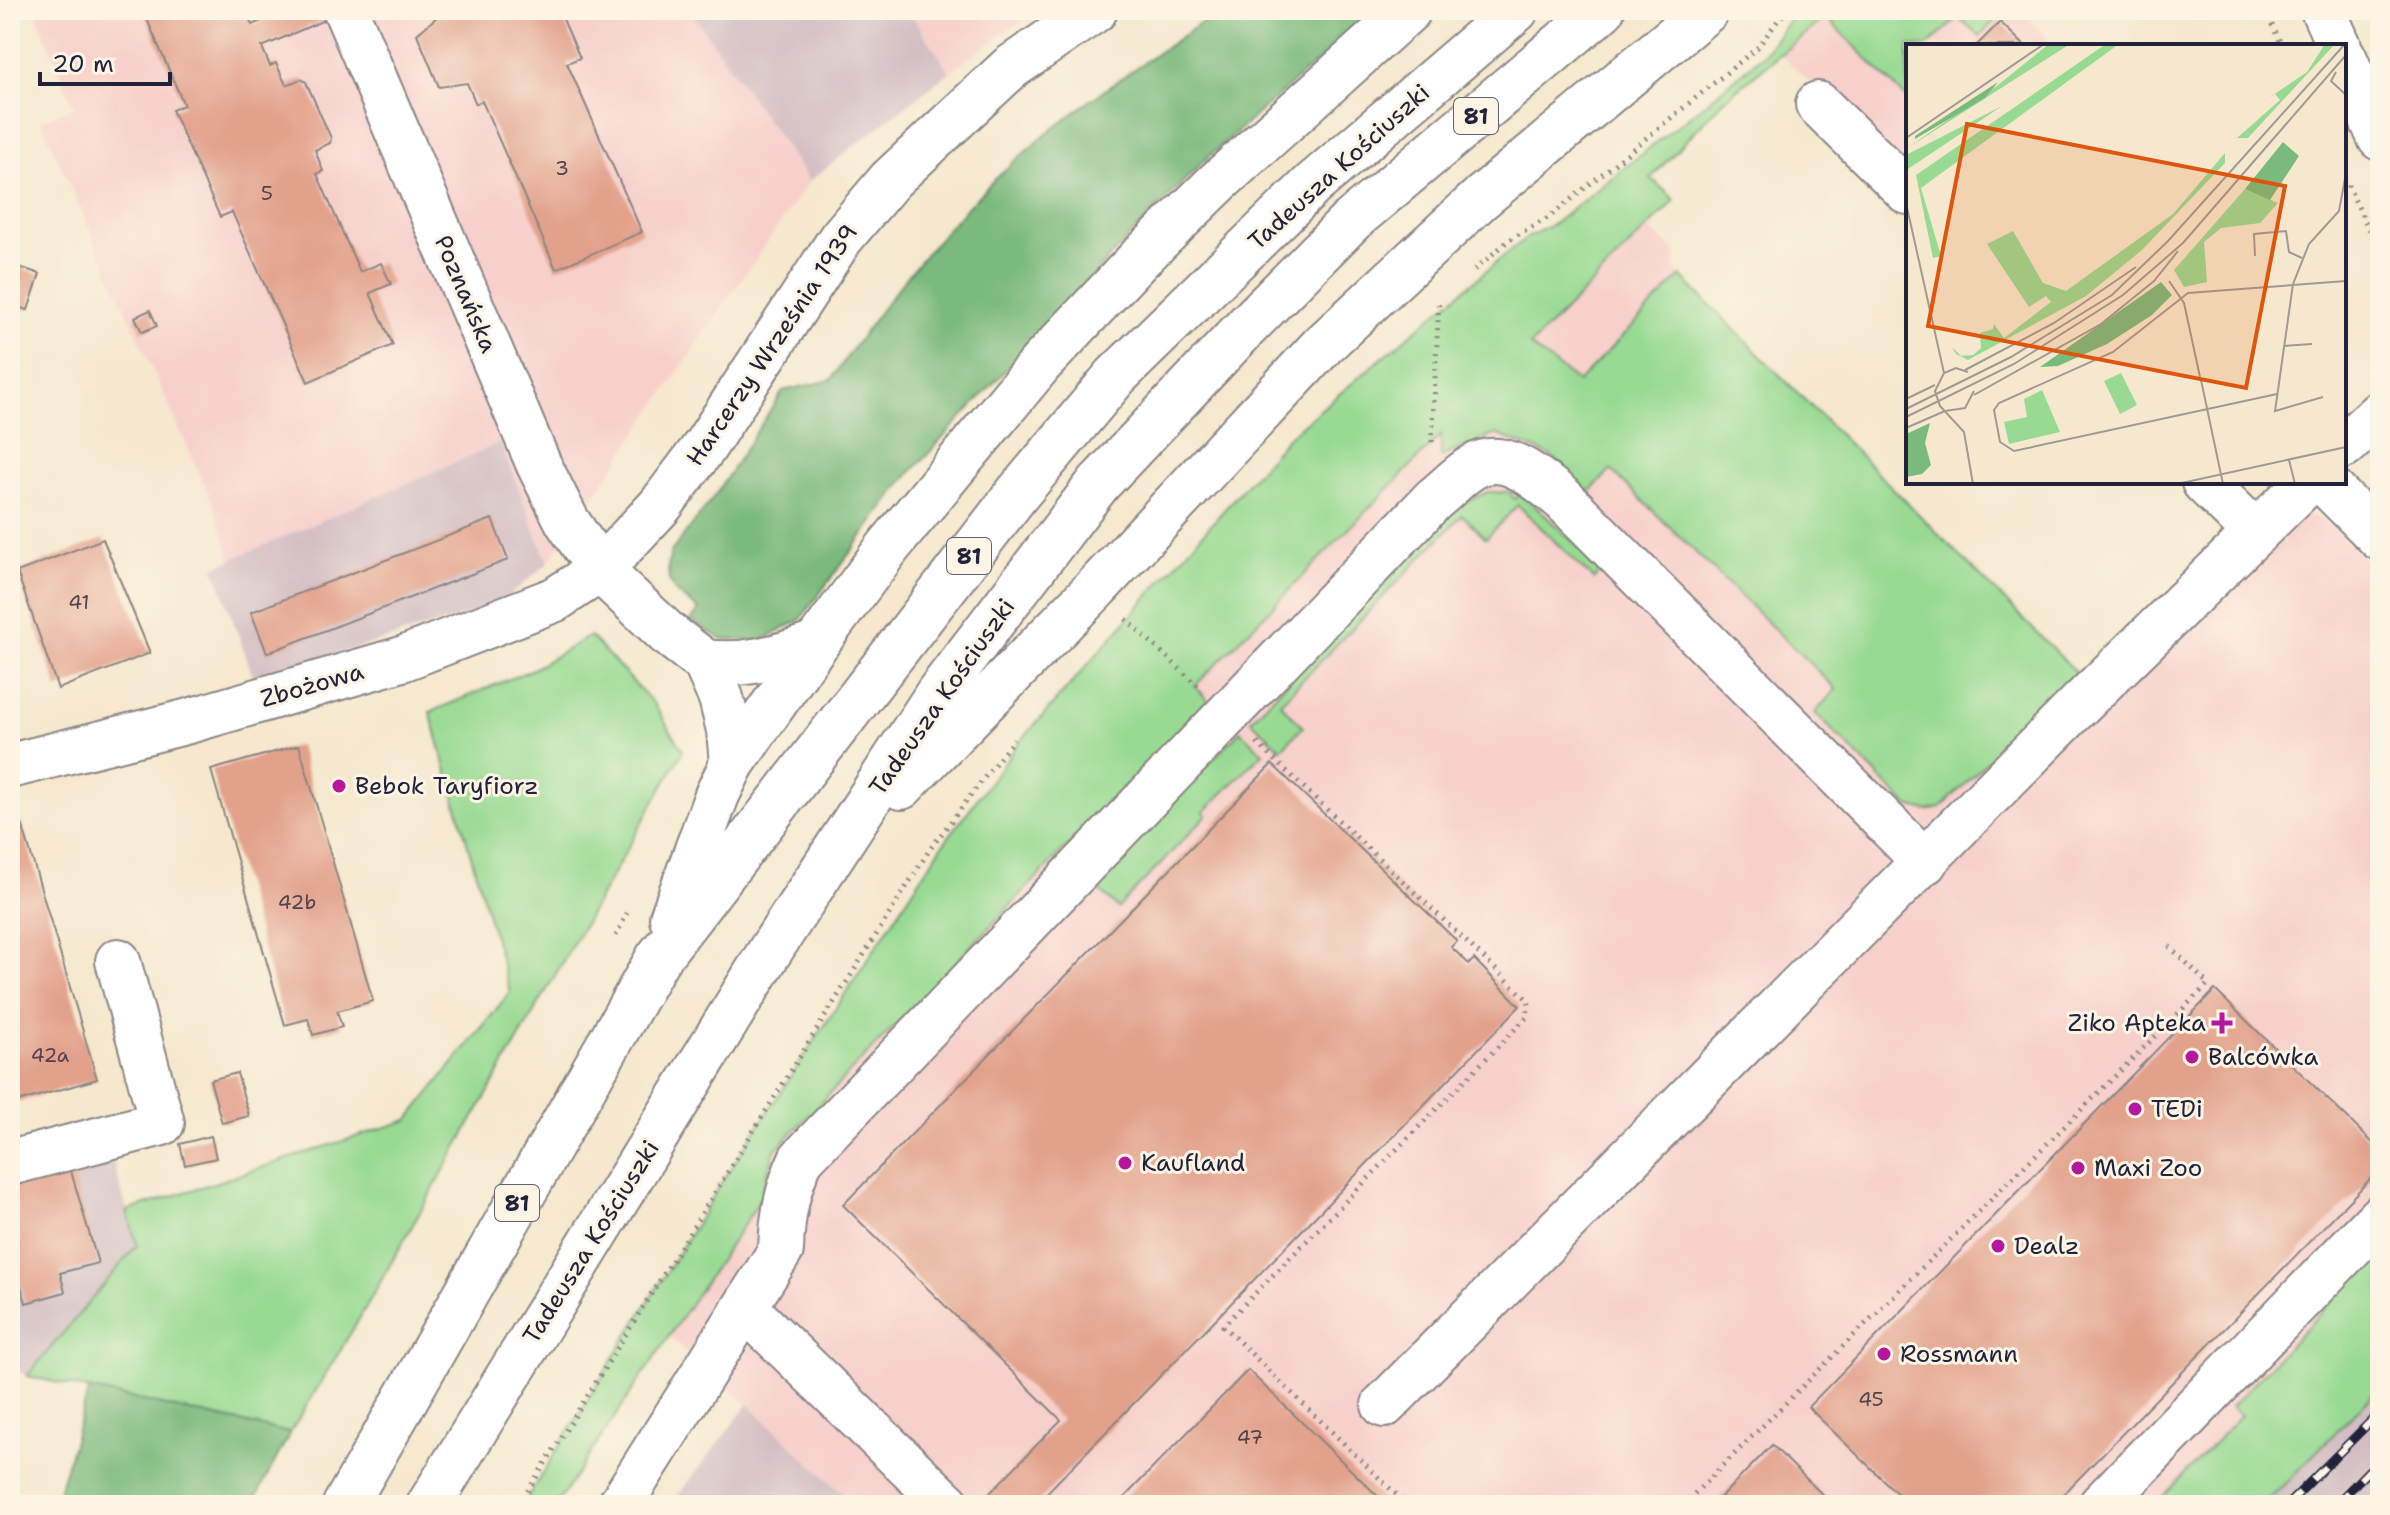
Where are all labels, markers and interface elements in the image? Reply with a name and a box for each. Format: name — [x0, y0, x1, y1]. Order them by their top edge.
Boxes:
scale bar — [40, 36, 170, 86]
inset map — [1906, 44, 2346, 484]
text: 20 m — [52, 48, 114, 80]
street label: Tadeusza Kościuszki — [1241, 77, 1437, 257]
road number: 81 — [1454, 98, 1498, 134]
house number: 3 — [555, 155, 569, 181]
house number: 5 — [261, 180, 273, 206]
street label: Harcerzy Września 1939 — [679, 218, 865, 472]
street label: Poznańska — [427, 230, 505, 358]
road number: 81 — [947, 538, 991, 574]
house number: 41 — [68, 589, 90, 615]
street label: Tadeusza Kościuszki — [862, 592, 1022, 802]
street label: Zbożowa — [257, 655, 367, 715]
place label: Bebok Taryfiorz — [355, 770, 539, 802]
marker: Bebok Taryfiorz — [330, 777, 348, 795]
house number: 42b — [278, 889, 316, 915]
place label: Ziko Apteka — [2068, 1007, 2206, 1039]
marker: Ziko Apteka — [2213, 1014, 2231, 1032]
place label: Balcówka — [2208, 1041, 2318, 1073]
house number: 42a — [31, 1042, 70, 1068]
marker: Balcówka — [2183, 1048, 2201, 1066]
place label: TEDi — [2151, 1093, 2203, 1125]
marker: TEDi — [2126, 1100, 2144, 1118]
street label: Tadeusza Kościuszki — [515, 1134, 667, 1350]
place label: Kaufland — [1141, 1147, 1245, 1179]
place label: Maxi Zoo — [2094, 1152, 2202, 1184]
marker: Kaufland — [1116, 1154, 1134, 1172]
marker: Maxi Zoo — [2069, 1159, 2087, 1177]
road number: 81 — [495, 1185, 539, 1221]
place label: Dealz — [2014, 1230, 2079, 1262]
marker: Dealz — [1989, 1237, 2007, 1255]
place label: Rossmann — [1900, 1338, 2018, 1370]
marker: Rossmann — [1875, 1345, 1893, 1363]
house number: 45 — [1858, 1386, 1884, 1412]
house number: 47 — [1237, 1424, 1263, 1450]

